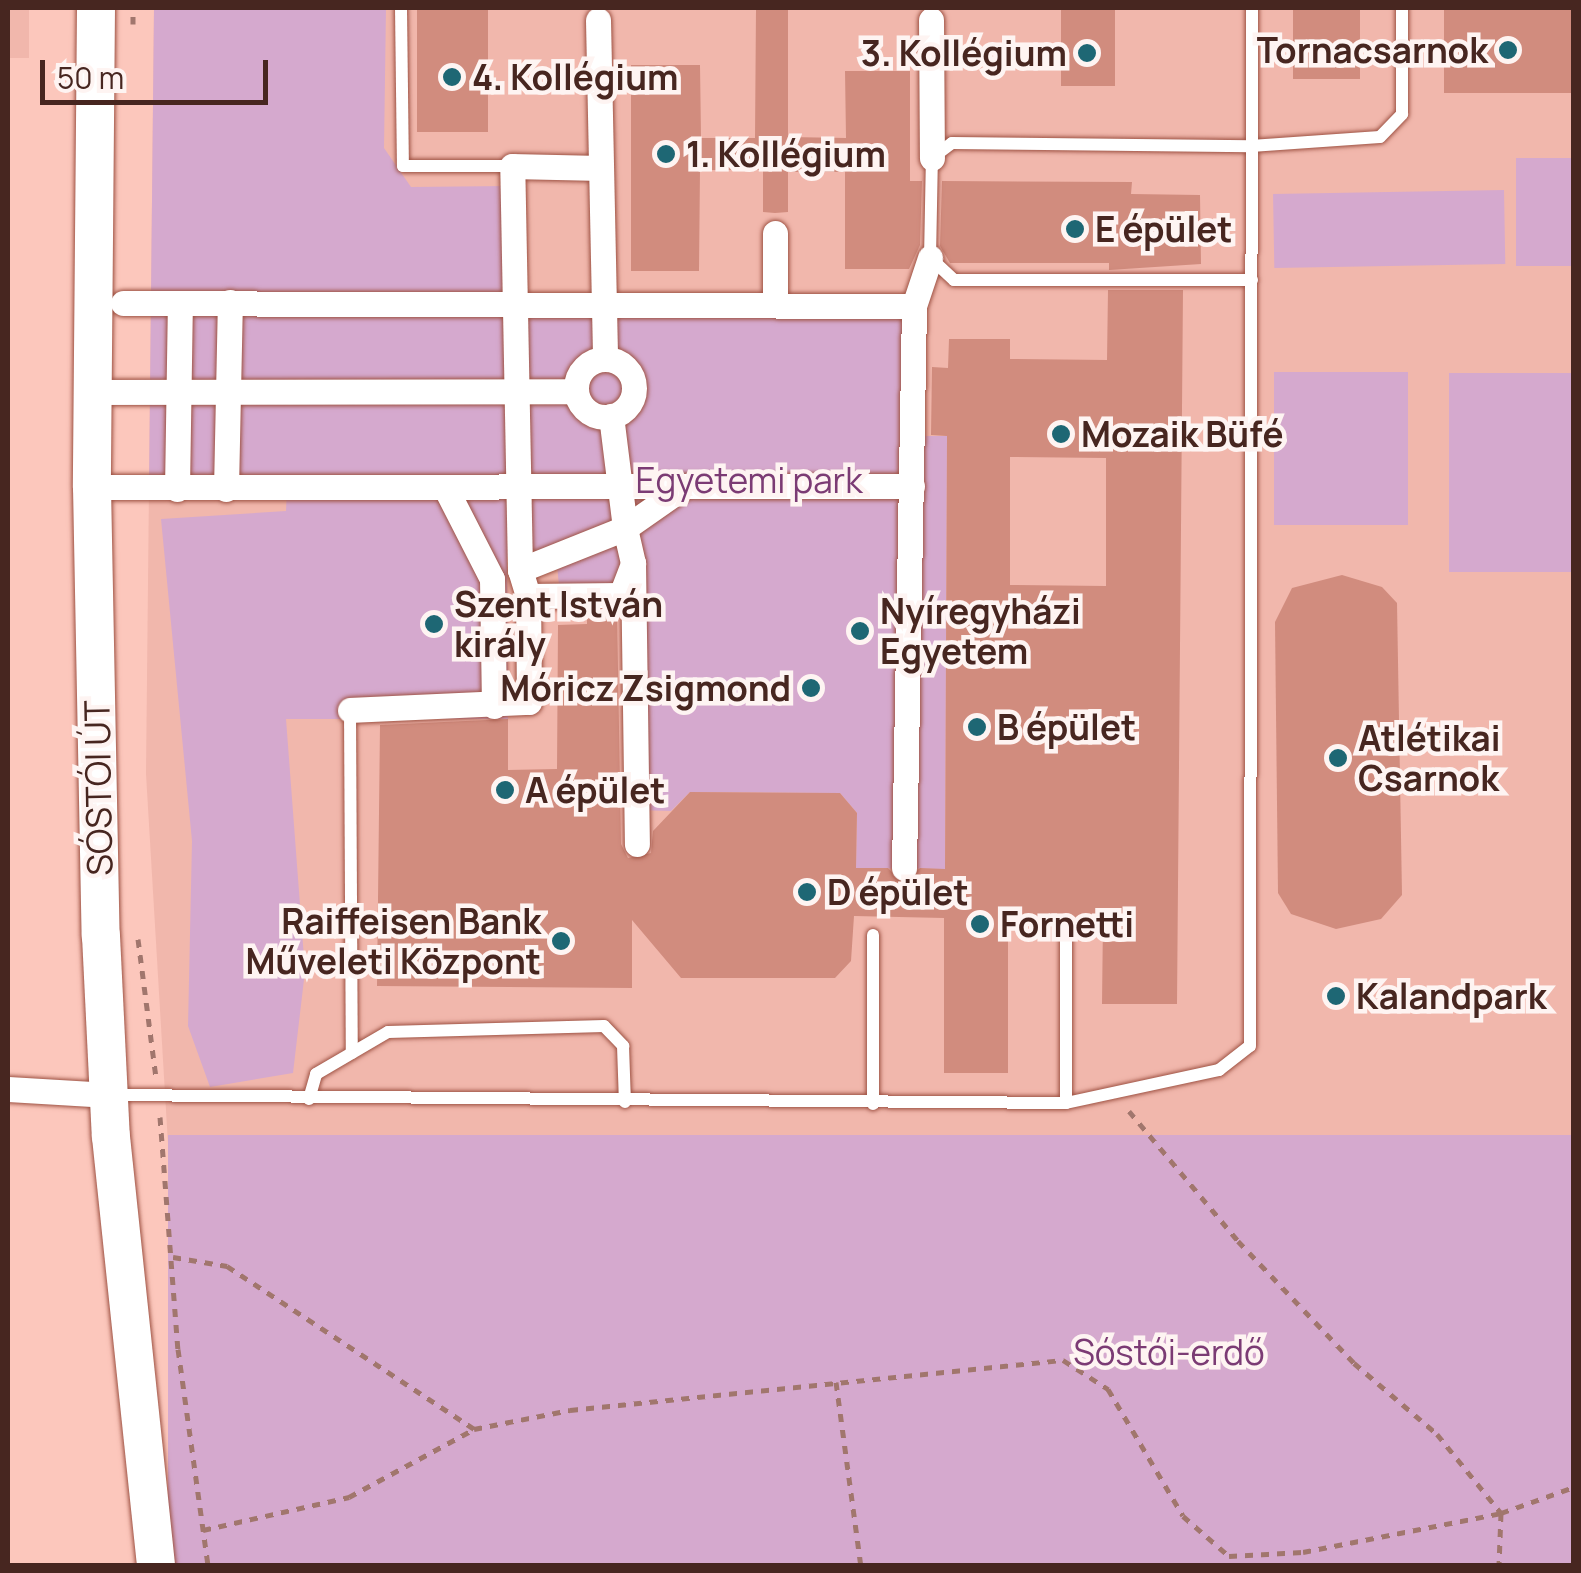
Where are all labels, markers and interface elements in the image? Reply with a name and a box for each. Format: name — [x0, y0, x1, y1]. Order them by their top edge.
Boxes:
place label: Tornacsarnok — [1257, 29, 1488, 71]
place label: 3. Kollégium — [861, 32, 1067, 74]
marker: Tornacsarnok — [1497, 39, 1519, 61]
scale bar — [45, 40, 272, 102]
marker: 3. Kollégium — [1076, 42, 1098, 64]
place label: 4. Kollégium — [472, 56, 679, 98]
text: 50 m — [57, 57, 124, 98]
marker: 4. Kollégium — [441, 66, 463, 88]
place label: 1. Kollégium — [686, 133, 886, 175]
marker: 1. Kollégium — [655, 143, 677, 165]
place label: E épület — [1095, 208, 1233, 250]
marker: E épület — [1064, 218, 1086, 240]
place label: Mozaik Büfé — [1081, 413, 1284, 455]
marker: Mozaik Büfé — [1050, 423, 1072, 445]
park label: Egyetemi park — [635, 459, 863, 501]
place label: Szent István király — [454, 583, 663, 665]
place label: Nyíregyházi Egyetem — [880, 590, 1081, 672]
marker: Szent István király — [423, 613, 445, 635]
marker: Nyíregyházi Egyetem — [849, 620, 871, 642]
place label: Móricz Zsigmond — [500, 667, 791, 709]
marker: Móricz Zsigmond — [800, 677, 822, 699]
street label: SÓSTÓI ÚT — [75, 700, 121, 876]
place label: B épület — [997, 706, 1136, 748]
marker: B épület — [966, 716, 988, 738]
place label: Atlétikai Csarnok — [1358, 717, 1501, 799]
marker: Atlétikai Csarnok — [1327, 747, 1349, 769]
place label: A épület — [525, 769, 666, 811]
marker: A épület — [494, 779, 516, 801]
place label: D épület — [827, 871, 969, 913]
marker: D épület — [796, 881, 818, 903]
place label: Raiffeisen Bank Műveleti Központ — [246, 900, 541, 982]
place label: Fornetti — [1000, 903, 1134, 945]
marker: Fornetti — [969, 913, 991, 935]
marker: Raiffeisen Bank Műveleti Központ — [550, 930, 572, 952]
place label: Kalandpark — [1356, 975, 1546, 1017]
marker: Kalandpark — [1325, 985, 1347, 1007]
park label: Sóstói-erdő — [1073, 1331, 1265, 1373]

